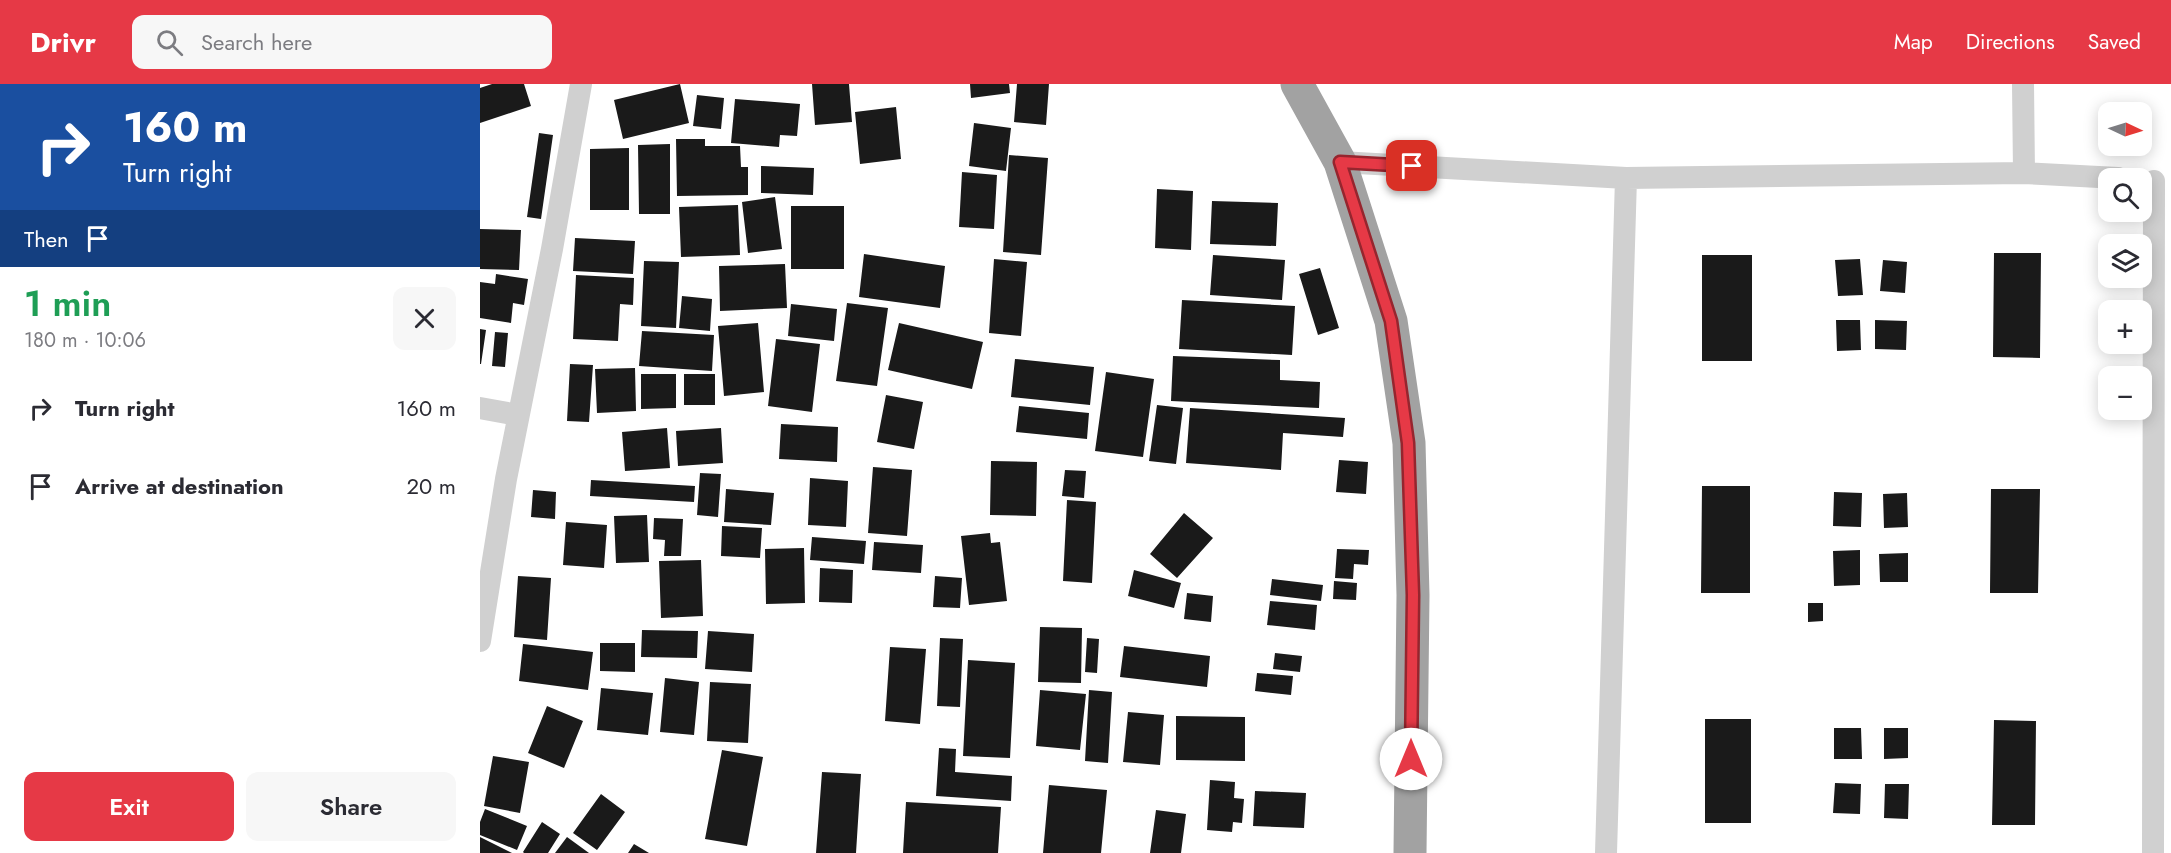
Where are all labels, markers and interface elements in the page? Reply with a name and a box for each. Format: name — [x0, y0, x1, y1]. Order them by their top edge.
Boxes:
search box — [132, 15, 552, 69]
text: Drivr — [30, 22, 96, 63]
icon: search — [153, 26, 186, 59]
text: Search here — [201, 26, 312, 58]
text: Map — [1894, 27, 1933, 57]
text: Directions — [1966, 27, 2055, 57]
text: Saved — [2088, 27, 2141, 57]
text: 160 m — [123, 97, 247, 158]
north arrow — [2098, 102, 2152, 156]
map controls — [2098, 102, 2152, 420]
icon: right — [24, 108, 102, 186]
pin — [1386, 140, 1437, 191]
icon: arrive — [1395, 149, 1428, 182]
text: Turn right — [123, 153, 231, 192]
button: search — [2098, 168, 2152, 222]
icon: arrive — [81, 222, 114, 255]
text: Then — [24, 223, 69, 255]
button: layers — [2098, 234, 2152, 288]
text: 1 min — [24, 277, 111, 329]
button: close — [393, 287, 456, 350]
button: + — [2098, 300, 2152, 354]
text: 180 m · 10:06 — [24, 326, 146, 355]
button: − — [2098, 366, 2152, 420]
icon: right — [24, 392, 57, 425]
text: Turn right — [75, 392, 175, 424]
text: 160 m — [396, 392, 456, 424]
icon: arrive — [24, 470, 57, 503]
text: Arrive at destination — [75, 470, 284, 502]
text: 20 m — [407, 470, 456, 502]
position arrow — [1379, 727, 1443, 791]
button: Exit — [24, 772, 234, 841]
button: Share — [246, 772, 456, 841]

